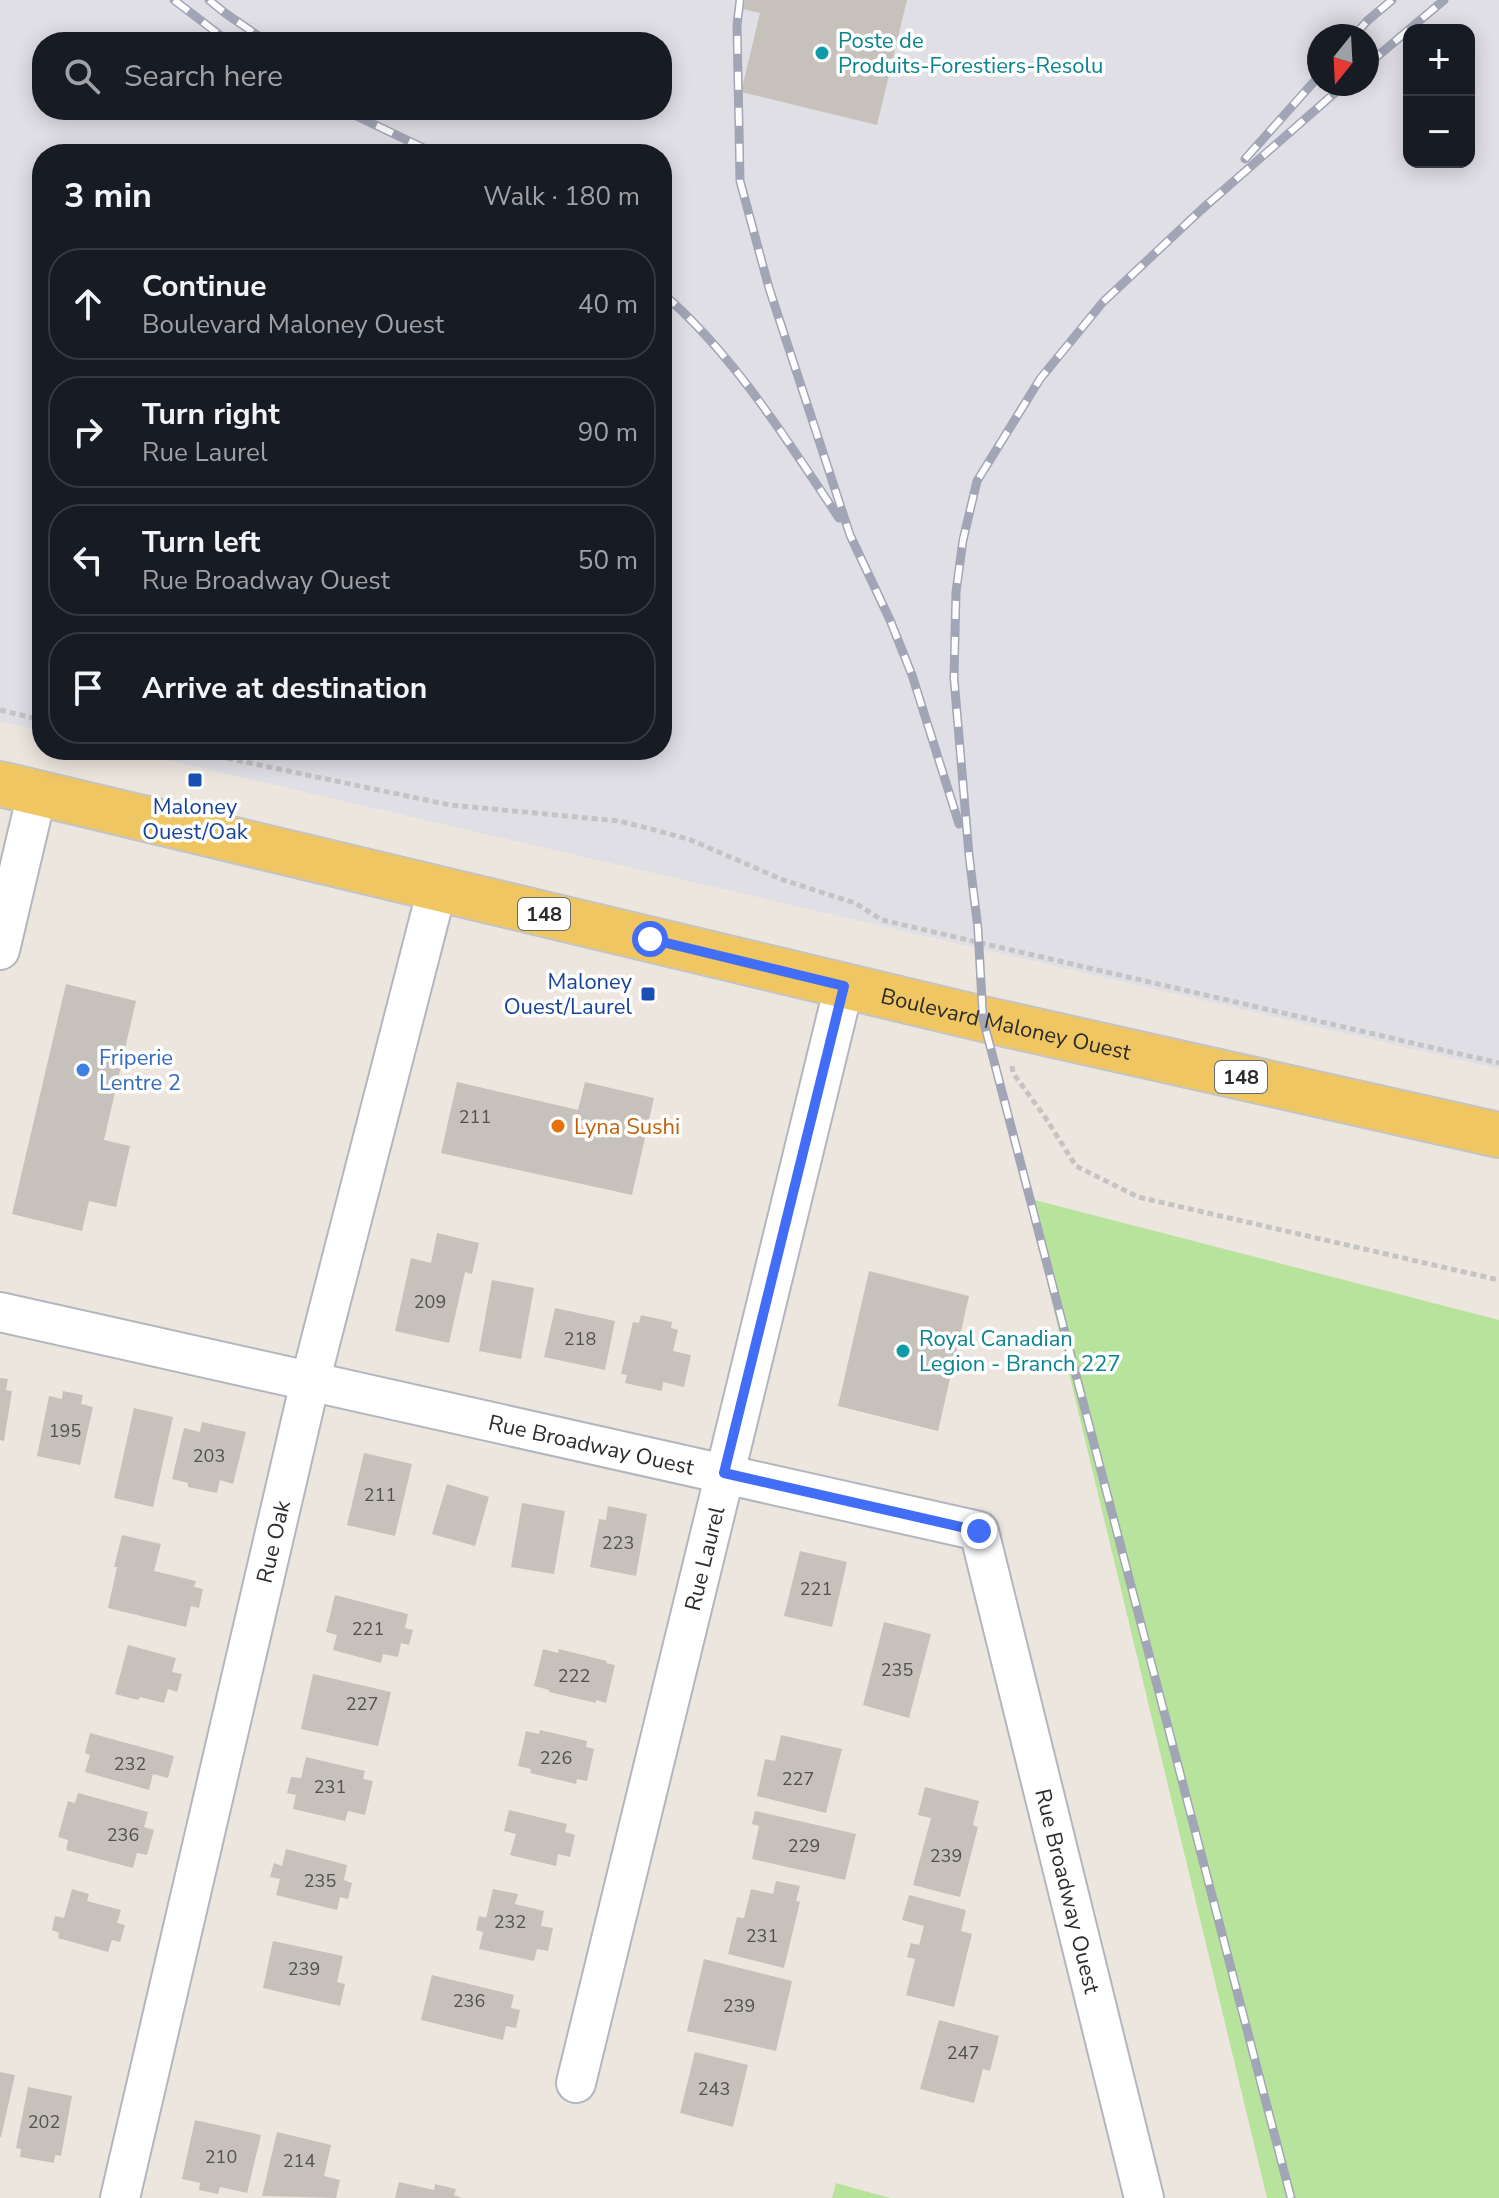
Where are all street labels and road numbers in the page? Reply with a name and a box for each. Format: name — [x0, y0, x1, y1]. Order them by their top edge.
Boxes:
road number: 148 — [518, 898, 570, 930]
street label: Boulevard Maloney Ouest — [878, 981, 1134, 1068]
road number: 148 — [1215, 1061, 1267, 1093]
street label: Rue Broadway Ouest — [486, 1408, 697, 1483]
street label: Rue Oak — [250, 1497, 298, 1586]
street label: Rue Laurel — [678, 1503, 732, 1614]
street label: Rue Broadway Ouest — [1027, 1786, 1107, 1997]

